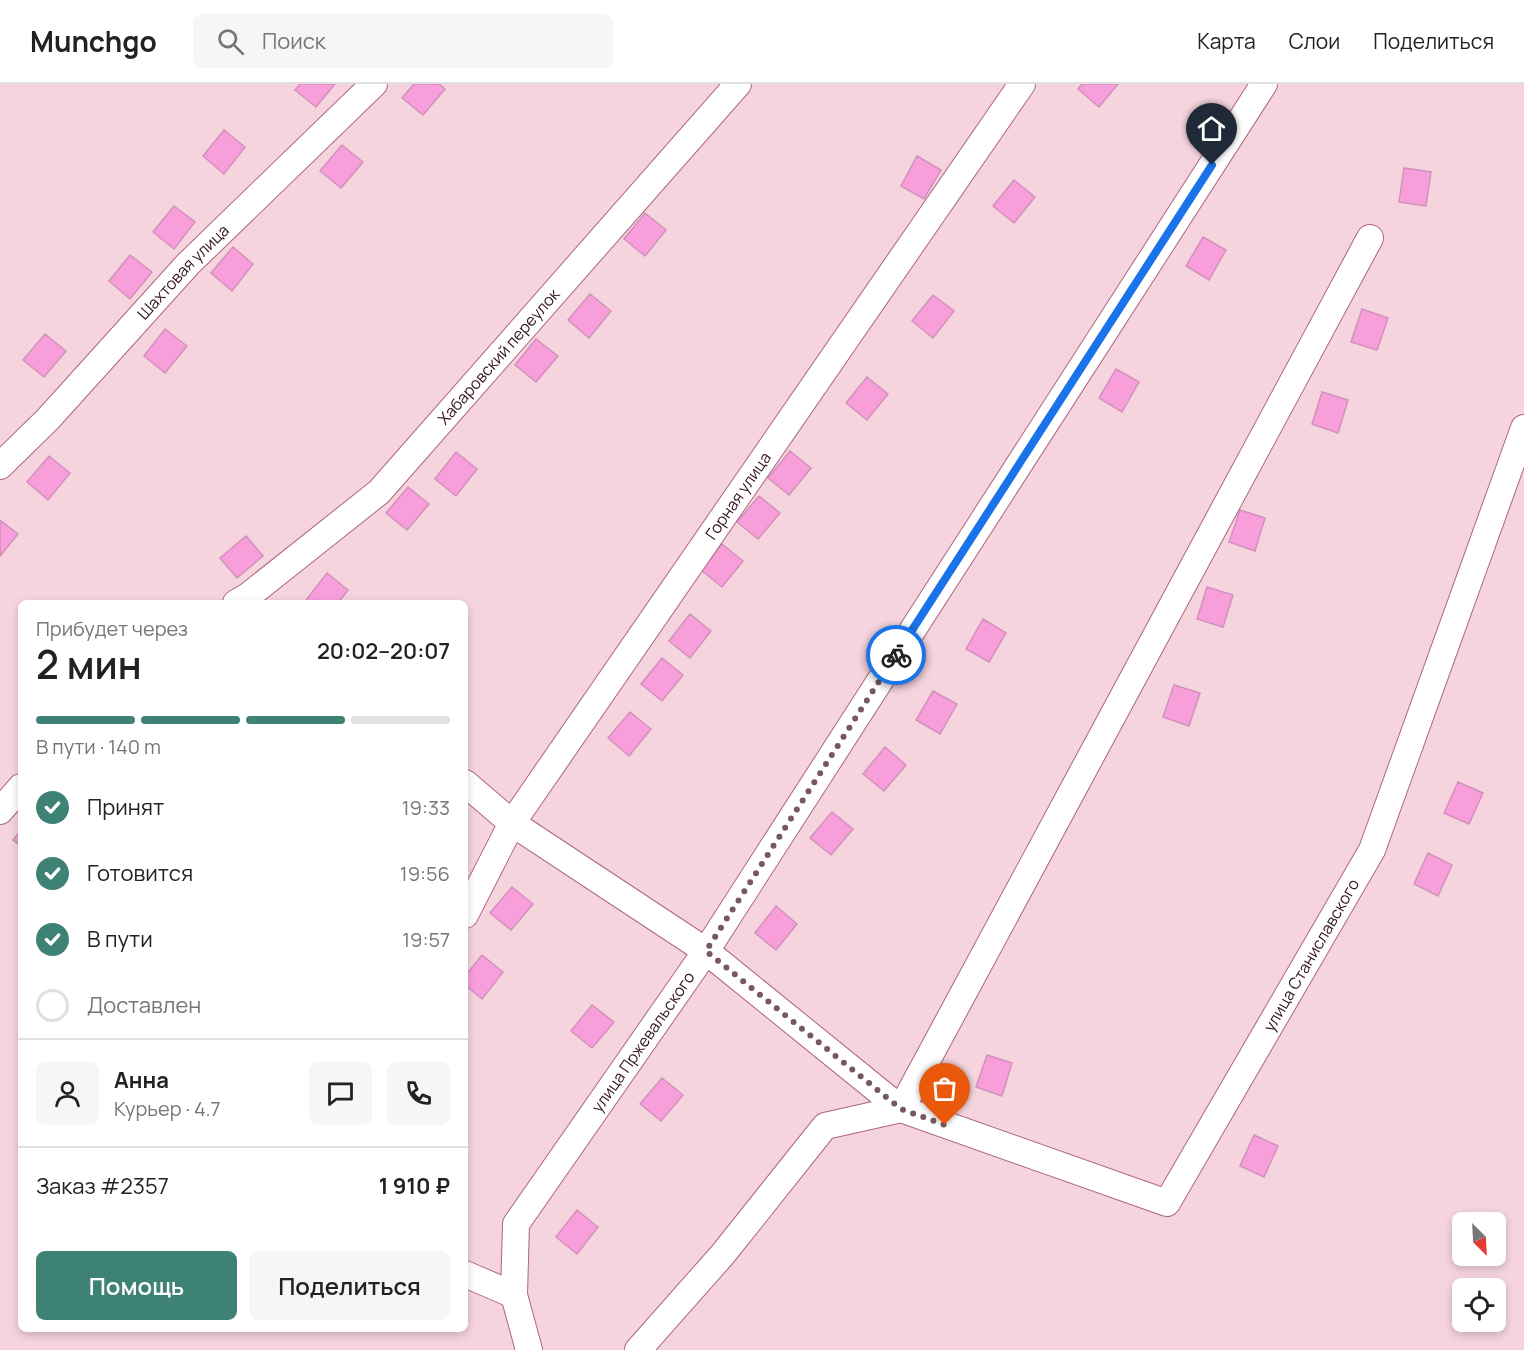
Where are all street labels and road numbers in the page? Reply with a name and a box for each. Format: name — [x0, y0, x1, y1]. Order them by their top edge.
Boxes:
street label: Шахтовая улица — [132, 219, 234, 324]
street label: Хабаровский переулок — [433, 283, 565, 429]
street label: Горная улица — [700, 448, 776, 544]
street label: улица Станиславского — [1258, 875, 1364, 1035]
street label: улица Пржевальского — [586, 967, 700, 1117]

